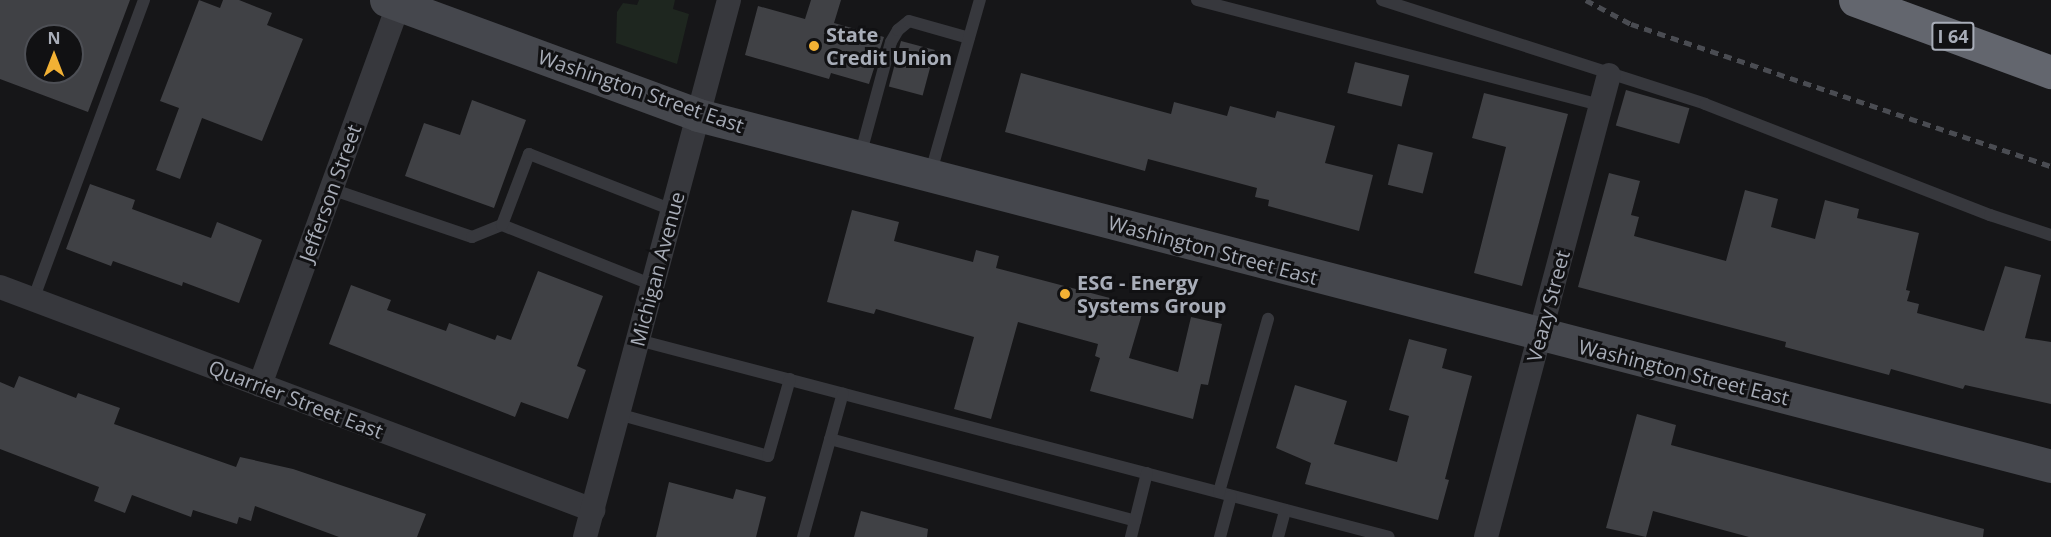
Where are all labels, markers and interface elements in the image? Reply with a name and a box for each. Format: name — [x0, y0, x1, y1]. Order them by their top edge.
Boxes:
road number: I 64 — [1930, 21, 1976, 51]
place label: State Credit Union — [826, 22, 952, 69]
north arrow — [24, 24, 84, 84]
text: N — [47, 27, 61, 49]
marker: State Credit Union — [807, 39, 821, 53]
street label: Washington Street East — [535, 44, 747, 138]
street label: Jefferson Street — [294, 121, 366, 265]
street label: Michigan Avenue — [625, 189, 689, 349]
street label: Washington Street East — [1106, 210, 1320, 290]
street label: Veazy Street — [1522, 247, 1574, 365]
place label: ESG - Energy Systems Group — [1077, 270, 1226, 317]
marker: ESG - Energy Systems Group — [1058, 287, 1072, 301]
street label: Washington Street East — [1576, 334, 1792, 410]
street label: Quarrier Street East — [205, 355, 387, 443]

